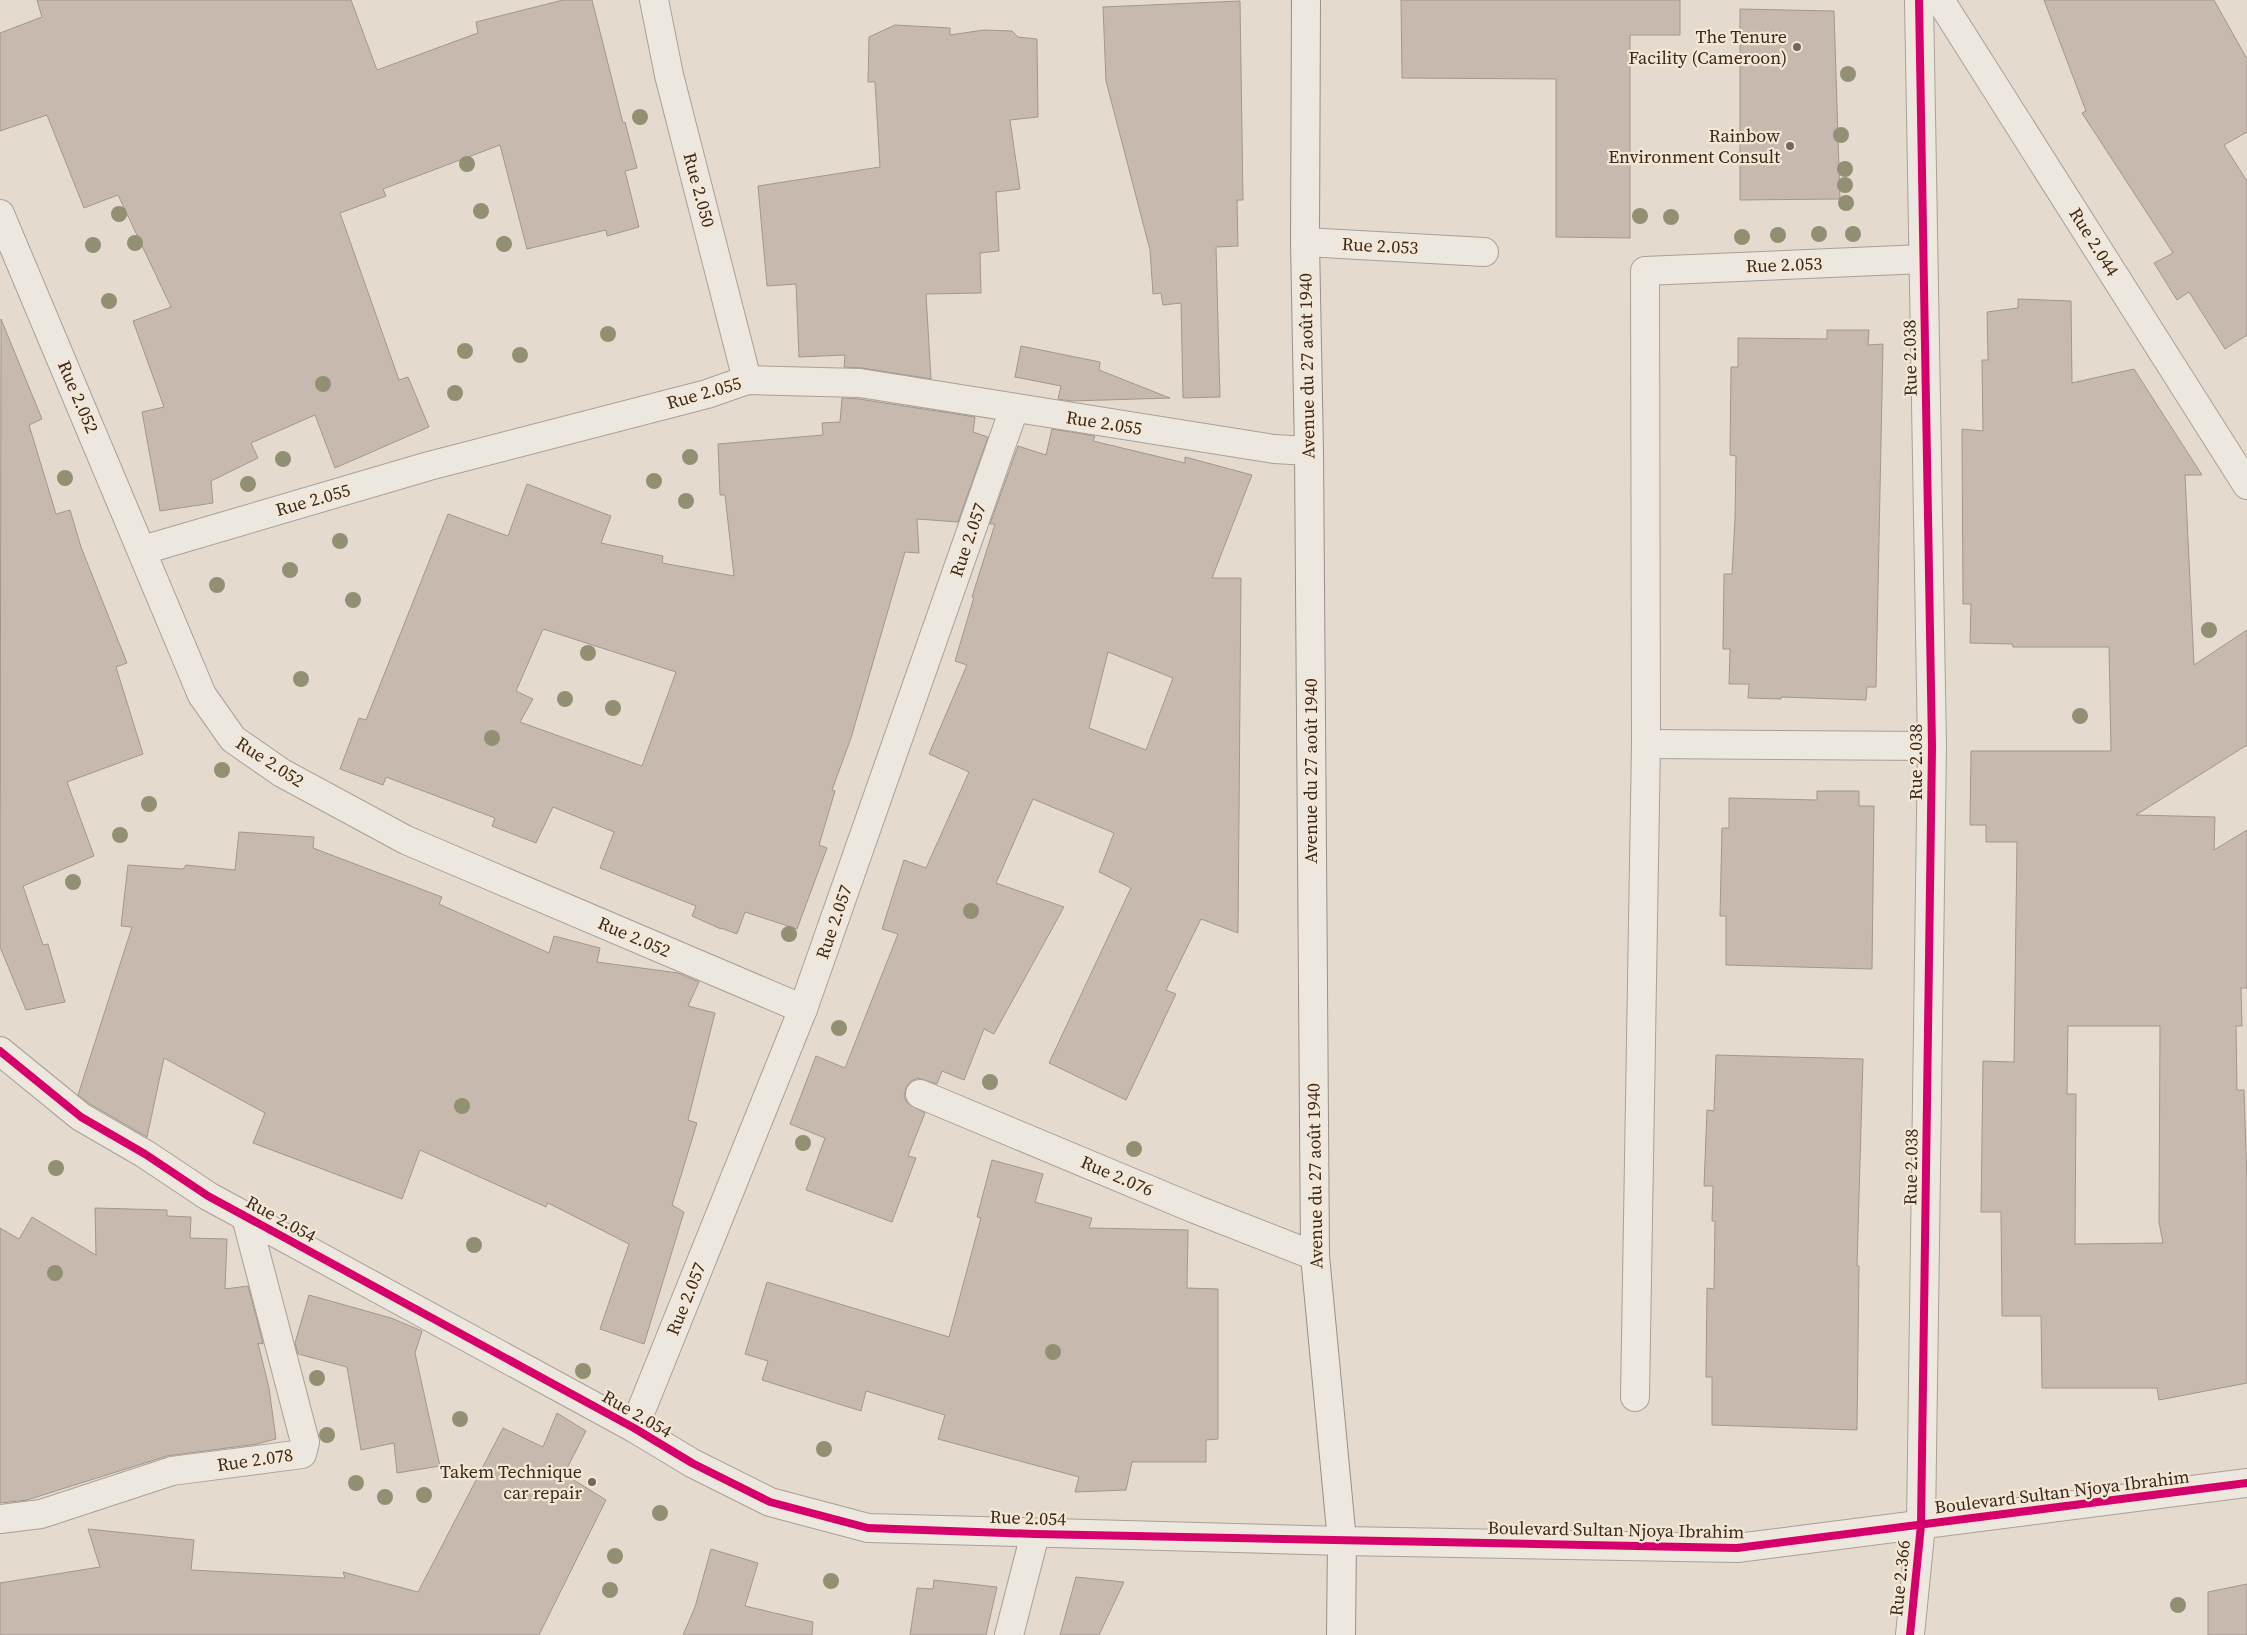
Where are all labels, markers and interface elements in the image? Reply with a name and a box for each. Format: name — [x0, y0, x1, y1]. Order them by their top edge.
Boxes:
place label: The Tenure Facility (Cameroon) — [1628, 24, 1787, 70]
marker: The Tenure Facility (Cameroon) — [1791, 41, 1803, 53]
place label: Rainbow Environment Consult — [1608, 123, 1780, 169]
marker: Rainbow Environment Consult — [1784, 140, 1796, 152]
street label: Rue 2.050 — [677, 150, 721, 230]
street label: Rue 2.044 — [2064, 203, 2125, 281]
street label: Rue 2.053 — [1341, 231, 1419, 260]
street label: Rue 2.053 — [1745, 251, 1823, 278]
street label: Avenue du 27 août 1940 — [1292, 273, 1321, 459]
street label: Rue 2.038 — [1896, 319, 1923, 397]
street label: Rue 2.052 — [52, 357, 105, 437]
street label: Rue 2.055 — [664, 370, 744, 415]
street label: Rue 2.055 — [1064, 404, 1144, 441]
street label: Rue 2.055 — [273, 477, 353, 522]
street label: Rue 2.057 — [943, 500, 992, 580]
street label: Avenue du 27 août 1940 — [1298, 678, 1323, 864]
street label: Rue 2.038 — [1903, 724, 1928, 800]
street label: Rue 2.052 — [231, 730, 309, 793]
street label: Rue 2.057 — [809, 882, 858, 962]
street label: Rue 2.052 — [594, 910, 674, 963]
street label: Avenue du 27 août 1940 — [1300, 1083, 1329, 1269]
street label: Rue 2.038 — [1897, 1128, 1924, 1206]
street label: Rue 2.076 — [1077, 1149, 1157, 1202]
street label: Rue 2.054 — [242, 1189, 321, 1248]
street label: Rue 2.057 — [660, 1259, 711, 1339]
street label: Rue 2.054 — [598, 1384, 677, 1444]
street label: Rue 2.078 — [215, 1442, 295, 1477]
place label: Takem Technique car repair — [440, 1459, 582, 1505]
street label: Boulevard Sultan Njoya Ibrahim — [1933, 1463, 2191, 1520]
marker: Takem Technique car repair — [586, 1476, 598, 1488]
street label: Rue 2.054 — [989, 1504, 1067, 1531]
street label: Boulevard Sultan Njoya Ibrahim — [1487, 1515, 1745, 1544]
street label: Rue 2.366 — [1883, 1539, 1916, 1617]

